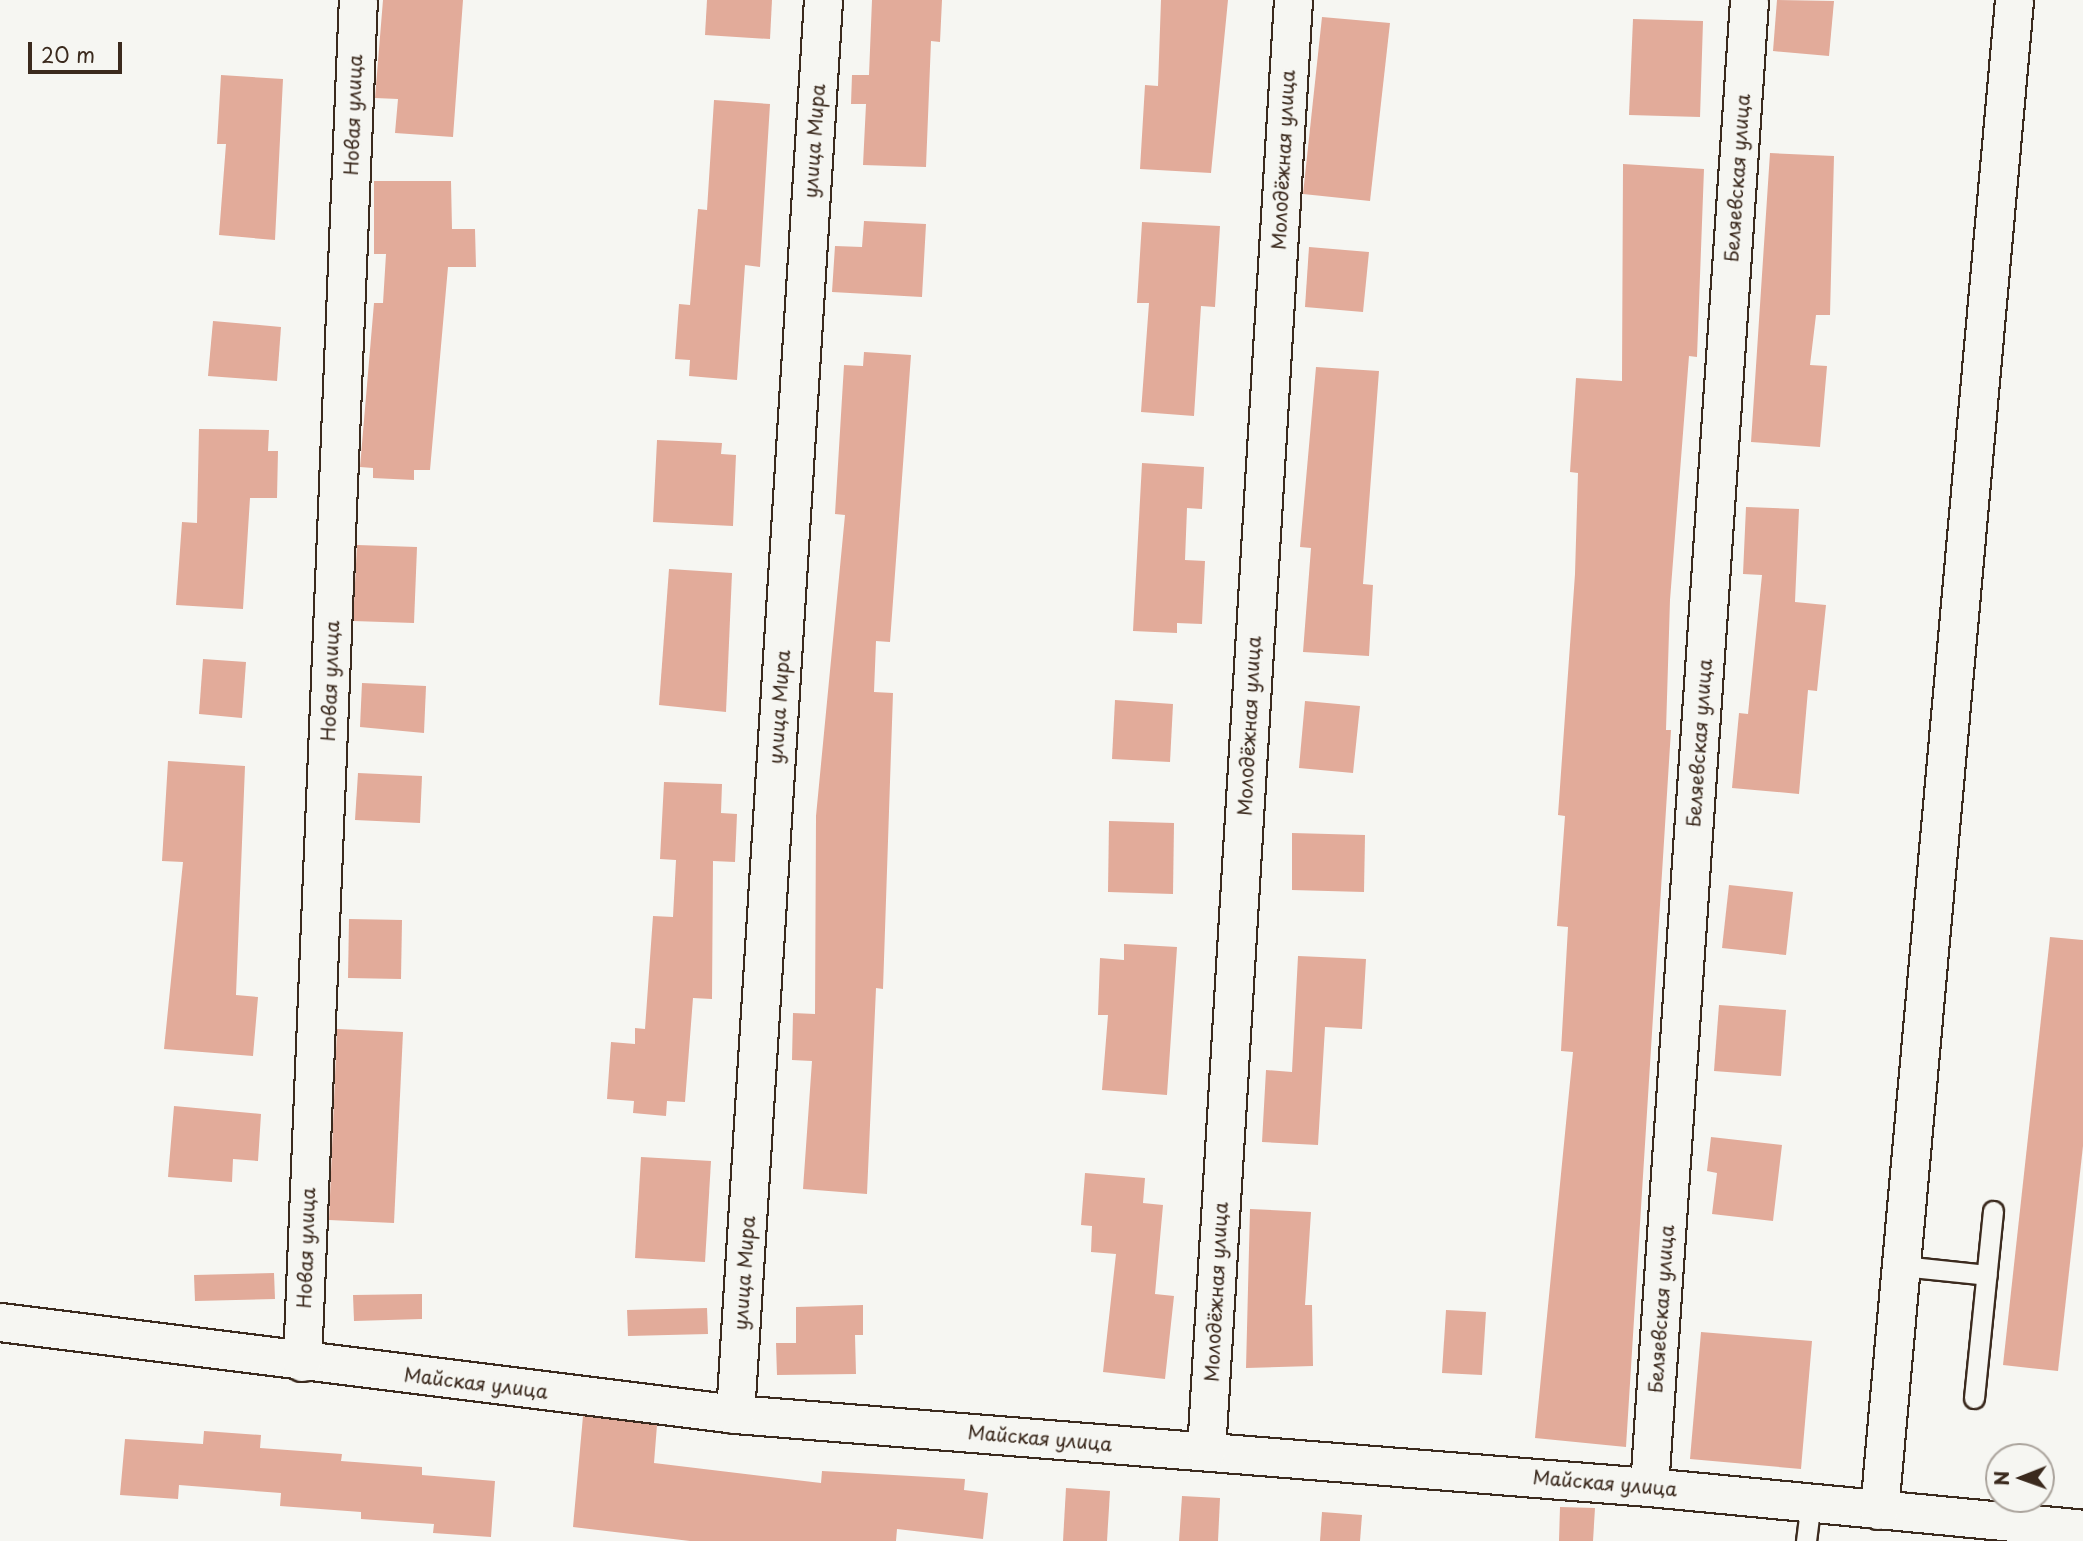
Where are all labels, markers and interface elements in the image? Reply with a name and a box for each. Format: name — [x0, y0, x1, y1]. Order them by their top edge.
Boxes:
scale bar — [32, 28, 126, 72]
text: 20 m — [41, 38, 95, 70]
street label: Новая улица — [339, 54, 367, 176]
street label: Молодёжная улица — [1267, 69, 1299, 251]
street label: улица Мира — [799, 83, 829, 199]
street label: Беляевская улица — [1720, 93, 1754, 263]
street label: Новая улица — [316, 620, 344, 742]
street label: Молодёжная улица — [1233, 635, 1265, 817]
street label: улица Мира — [764, 649, 794, 765]
street label: Беляевская улица — [1682, 658, 1716, 828]
street label: Новая улица — [292, 1187, 320, 1309]
street label: Молодёжная улица — [1200, 1201, 1232, 1383]
street label: улица Мира — [729, 1215, 759, 1331]
street label: Беляевская улица — [1644, 1224, 1678, 1394]
street label: Майская улица — [402, 1363, 550, 1403]
street label: Майская улица — [966, 1420, 1114, 1456]
north arrow — [1985, 1443, 2055, 1513]
street label: Майская улица — [1531, 1465, 1679, 1501]
text: N — [1987, 1471, 2015, 1486]

